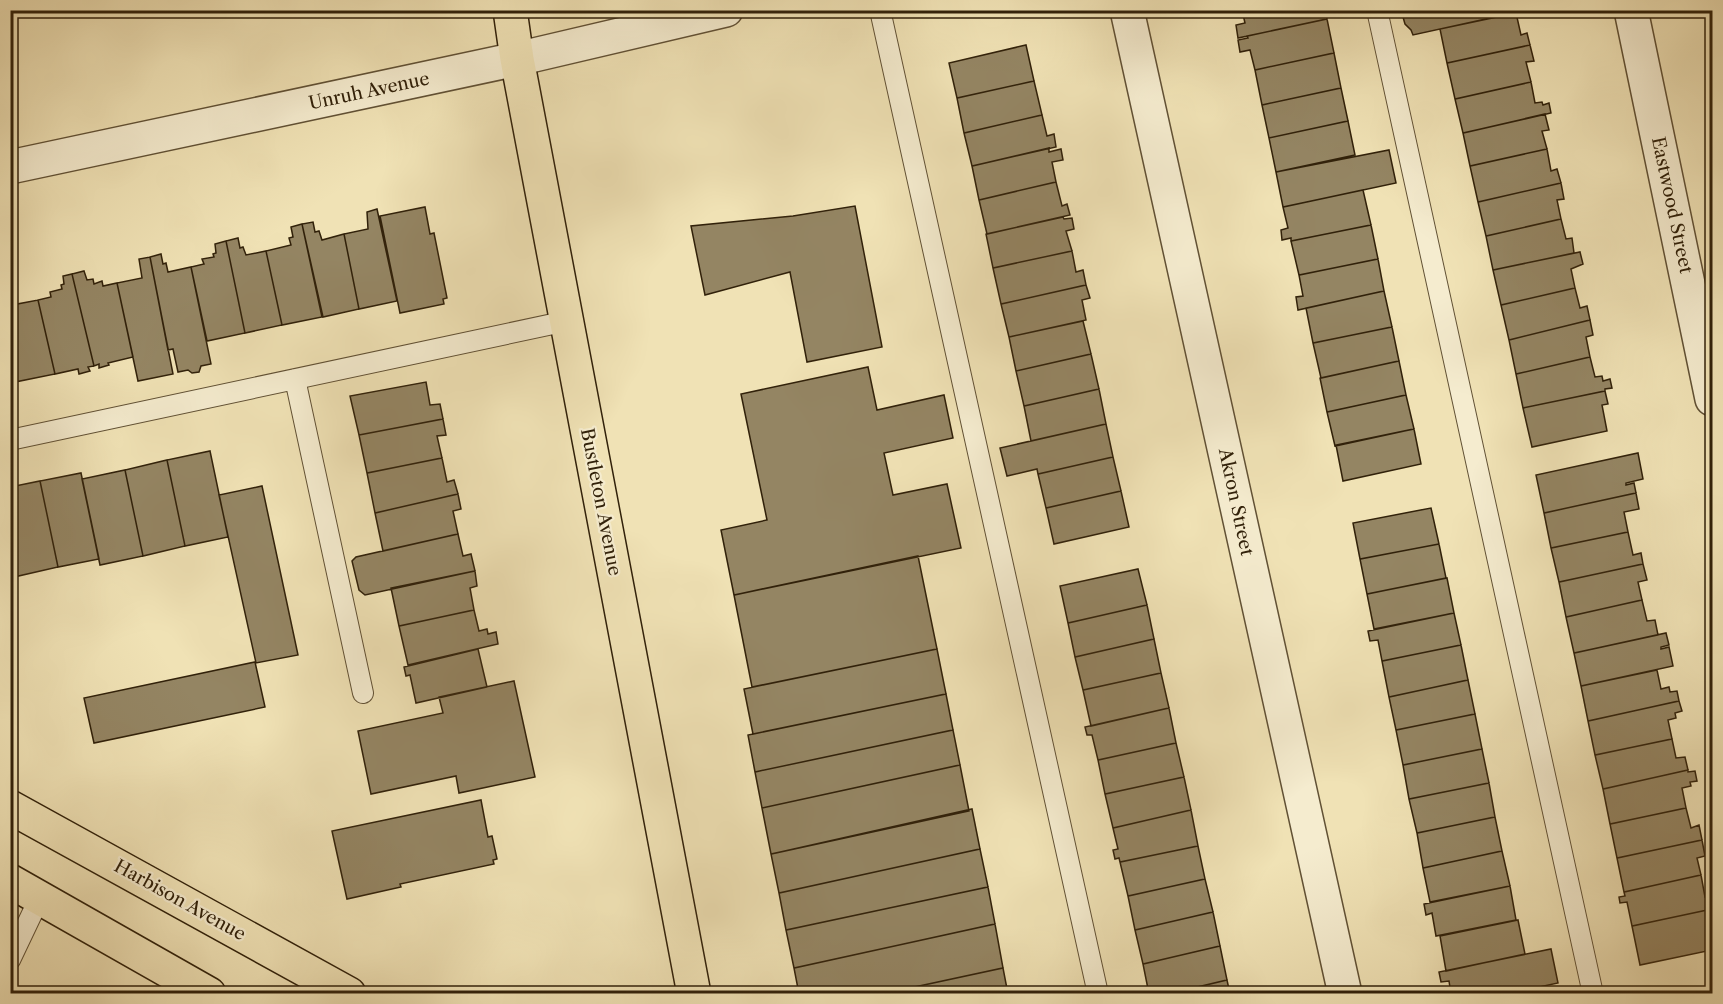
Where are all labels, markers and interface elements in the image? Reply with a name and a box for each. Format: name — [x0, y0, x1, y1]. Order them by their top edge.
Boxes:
street label: Unruh Avenue — [307, 67, 431, 115]
street label: Eastwood Street — [1647, 135, 1697, 276]
street label: Bustleton Avenue — [576, 426, 626, 578]
street label: Akron Street — [1214, 445, 1258, 558]
street label: Harbison Avenue — [110, 855, 250, 945]

